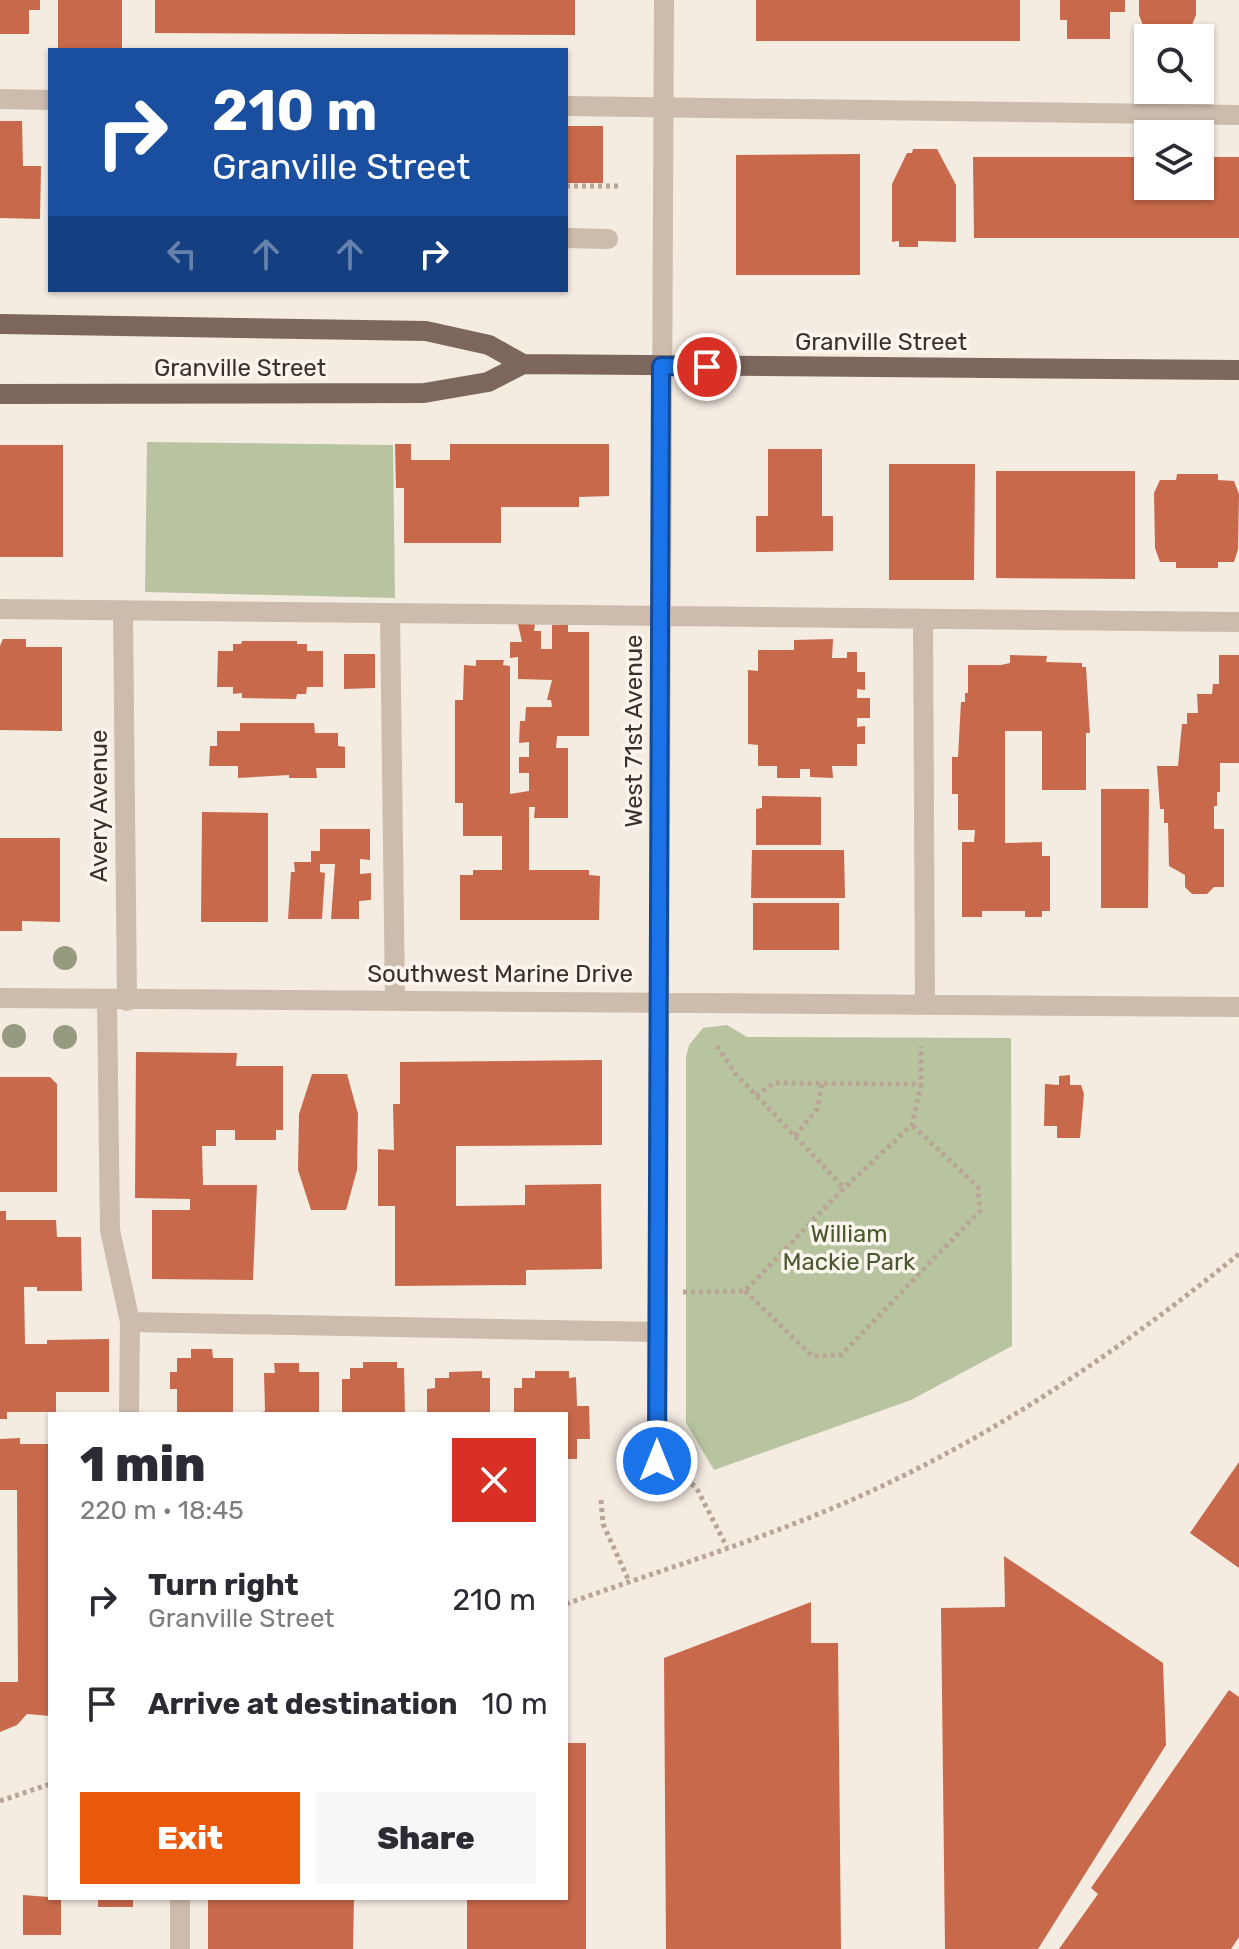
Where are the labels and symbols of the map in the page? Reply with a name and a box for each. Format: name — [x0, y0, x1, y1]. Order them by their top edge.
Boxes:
street label: Granville Street — [795, 328, 967, 356]
pin — [673, 333, 741, 401]
street label: Granville Street — [154, 354, 326, 382]
street label: West 71st Avenue — [620, 634, 648, 828]
street label: Avery Avenue — [85, 730, 113, 882]
street label: Southwest Marine Drive — [367, 960, 633, 988]
park label: William Mackie Park — [783, 1220, 916, 1276]
position arrow — [615, 1419, 699, 1503]

